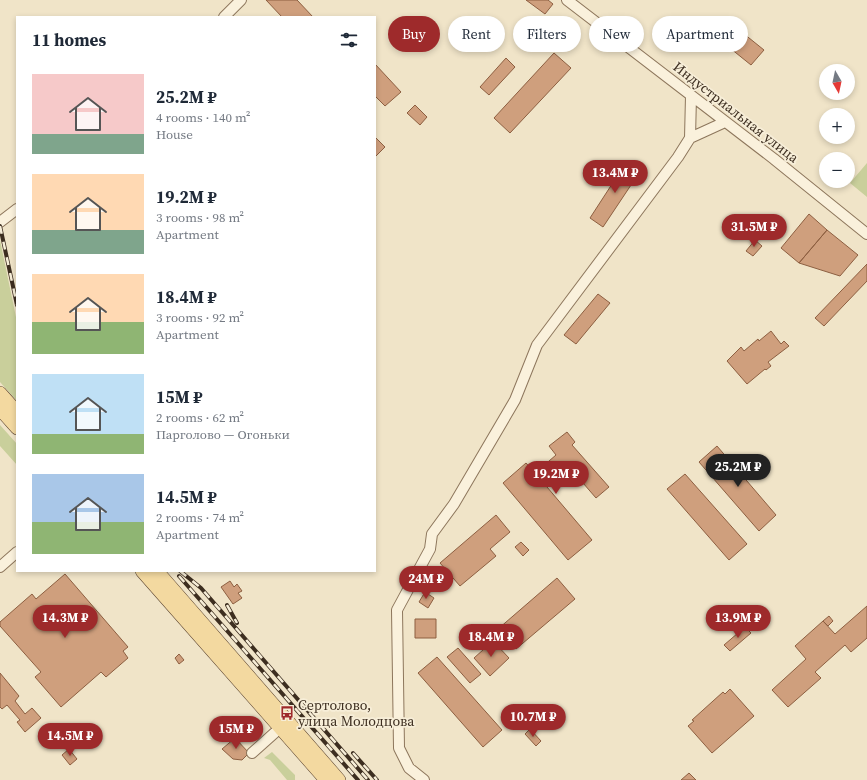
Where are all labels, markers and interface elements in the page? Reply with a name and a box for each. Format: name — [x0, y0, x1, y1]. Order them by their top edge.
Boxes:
chip: Buy — [388, 16, 440, 52]
chip: Rent — [448, 16, 505, 52]
chip: Filters — [513, 16, 581, 52]
chip: New — [589, 16, 644, 52]
chip: Apartment — [652, 16, 748, 52]
text: 11 homes — [32, 28, 106, 52]
icon: filters — [338, 29, 360, 51]
street label: Индустриальная улица — [669, 57, 804, 168]
north arrow — [819, 64, 855, 100]
map controls — [819, 64, 855, 188]
text: 25.2M ₽ — [156, 85, 217, 109]
icon: home — [64, 90, 112, 138]
button: + — [819, 108, 855, 144]
text: 4 rooms · 140 m² — [156, 109, 251, 126]
text: House — [156, 126, 193, 143]
button: − — [819, 152, 855, 188]
pin: 13.4M ₽ — [578, 160, 652, 194]
text: 13.4M ₽ — [592, 164, 638, 181]
text: 19.2M ₽ — [156, 185, 217, 209]
icon: home — [64, 190, 112, 238]
text: 3 rooms · 98 m² — [156, 209, 244, 226]
pin: 31.5M ₽ — [717, 214, 791, 248]
text: 31.5M ₽ — [731, 218, 777, 235]
text: Apartment — [156, 226, 219, 243]
text: 18.4M ₽ — [156, 285, 217, 309]
icon: home — [64, 290, 112, 338]
text: 3 rooms · 92 m² — [156, 309, 244, 326]
text: Apartment — [156, 326, 219, 343]
text: 15M ₽ — [156, 385, 203, 409]
icon: home — [64, 390, 112, 438]
text: 2 rooms · 62 m² — [156, 409, 244, 426]
text: Парголово — Огоньки — [156, 426, 290, 443]
pin: 25.2M ₽ — [701, 454, 775, 488]
text: 25.2M ₽ — [715, 458, 761, 475]
pin: 19.2M ₽ — [519, 461, 593, 495]
text: 19.2M ₽ — [533, 465, 579, 482]
text: 14.5M ₽ — [156, 485, 217, 509]
icon: home — [64, 490, 112, 538]
text: 2 rooms · 74 m² — [156, 509, 244, 526]
text: Apartment — [156, 526, 219, 543]
pin: 24M ₽ — [398, 566, 454, 600]
text: 24M ₽ — [408, 570, 444, 587]
pin: 14.3M ₽ — [28, 605, 102, 639]
pin: 13.9M ₽ — [701, 605, 775, 639]
text: 14.3M ₽ — [42, 609, 88, 626]
text: 13.9M ₽ — [715, 609, 761, 626]
pin: 18.4M ₽ — [454, 624, 528, 658]
text: 18.4M ₽ — [468, 628, 514, 645]
place label: Сертолово, улица Молодцова — [298, 695, 415, 731]
pin: 10.7M ₽ — [496, 704, 570, 738]
bus stop icon: Сертолово, улица Молодцова — [279, 705, 295, 721]
text: 10.7M ₽ — [510, 708, 556, 725]
pin: 15M ₽ — [208, 716, 264, 750]
text: 15M ₽ — [218, 720, 254, 737]
pin: 14.5M ₽ — [33, 723, 107, 757]
text: 14.5M ₽ — [47, 727, 93, 744]

